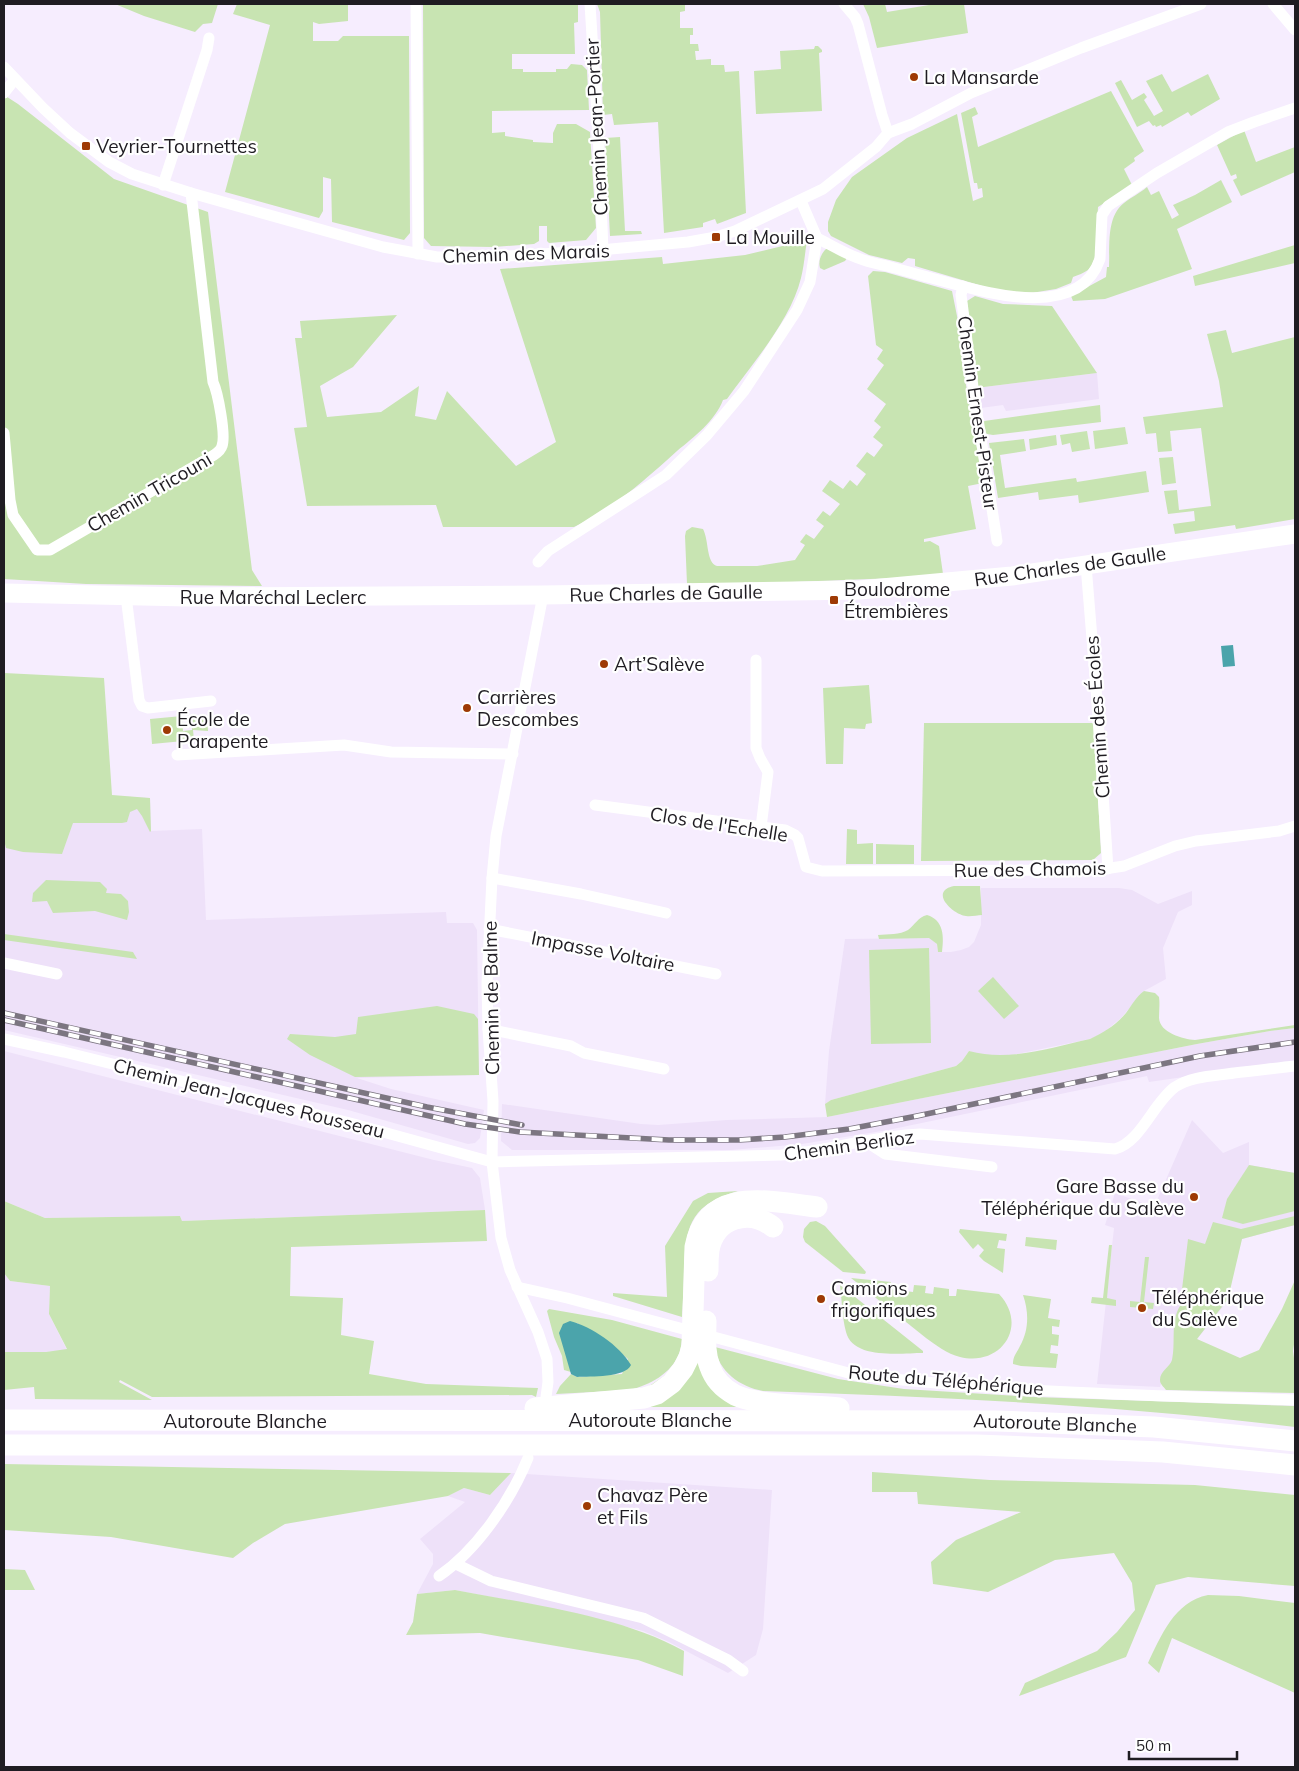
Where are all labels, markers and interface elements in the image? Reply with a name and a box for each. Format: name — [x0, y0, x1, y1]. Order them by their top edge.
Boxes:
street label: Chemin Jean-Portier — [579, 38, 613, 216]
place label: La Mansarde — [924, 65, 1039, 89]
marker: La Mansarde — [908, 71, 920, 83]
place label: Veyrier-Tournettes — [96, 134, 257, 158]
marker: Veyrier-Tournettes — [80, 140, 92, 152]
place label: La Mouille — [726, 225, 815, 249]
marker: La Mouille — [710, 231, 722, 243]
street label: Chemin des Marais — [442, 238, 610, 268]
street label: Chemin Ernest-Pisteur — [952, 314, 1004, 512]
street label: Chemin Tricouni — [82, 447, 216, 537]
street label: Rue Charles de Gaulle — [973, 541, 1167, 591]
place label: Boulodrome Étrembières — [844, 577, 950, 623]
street label: Rue Charles de Gaulle — [569, 579, 763, 607]
street label: Rue Maréchal Leclerc — [180, 585, 366, 609]
marker: Boulodrome Étrembières — [828, 594, 840, 606]
street label: Chemin des Écoles — [1079, 635, 1115, 799]
place label: Art’Salève — [614, 652, 705, 676]
marker: Art’Salève — [598, 658, 610, 670]
place label: Carrières Descombes — [477, 685, 579, 731]
marker: Carrières Descombes — [461, 702, 473, 714]
place label: École de Parapente — [177, 707, 268, 753]
marker: École de Parapente — [161, 724, 173, 736]
street label: Clos de l'Echelle — [648, 801, 790, 847]
street label: Rue des Chamois — [954, 856, 1106, 882]
street label: Chemin de Balme — [478, 921, 504, 1075]
street label: Impasse Voltaire — [529, 925, 677, 977]
street label: Chemin Jean-Jacques Rousseau — [111, 1053, 387, 1143]
street label: Chemin Berlioz — [782, 1124, 916, 1166]
place label: Gare Basse du Téléphérique du Salève — [981, 1174, 1184, 1220]
marker: Gare Basse du Téléphérique du Salève — [1188, 1191, 1200, 1203]
place label: Camions frigorifiques — [831, 1276, 936, 1322]
place label: Téléphérique du Salève — [1152, 1285, 1264, 1331]
marker: Camions frigorifiques — [815, 1293, 827, 1305]
marker: Téléphérique du Salève — [1136, 1302, 1148, 1314]
street label: Route du Téléphérique — [847, 1359, 1045, 1401]
street label: Autoroute Blanche — [568, 1408, 732, 1432]
street label: Autoroute Blanche — [973, 1408, 1137, 1438]
street label: Autoroute Blanche — [163, 1409, 327, 1433]
place label: Chavaz Père et Fils — [597, 1483, 708, 1529]
marker: Chavaz Père et Fils — [581, 1500, 593, 1512]
scale bar — [1129, 1728, 1236, 1760]
text: 50 m — [1136, 1736, 1171, 1755]

